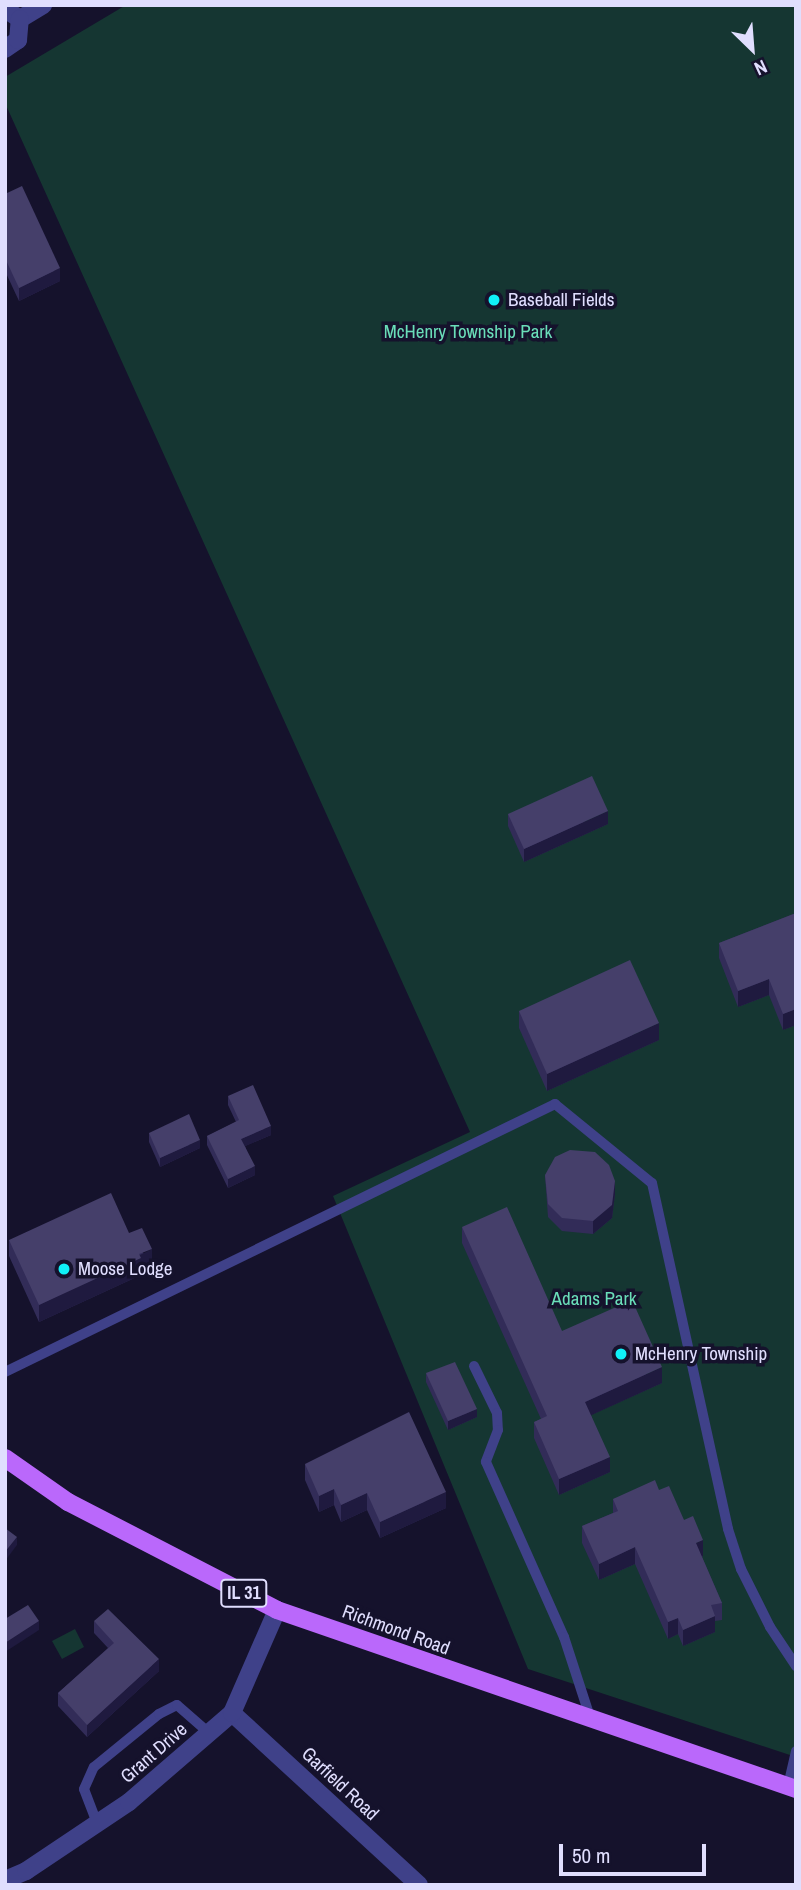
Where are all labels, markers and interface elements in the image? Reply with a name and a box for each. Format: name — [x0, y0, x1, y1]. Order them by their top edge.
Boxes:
north arrow — [717, 14, 787, 84]
text: N — [750, 54, 771, 82]
place label: Baseball Fields — [508, 289, 615, 311]
marker: Baseball Fields — [486, 292, 502, 308]
park label: McHenry Township Park — [384, 321, 552, 343]
place label: Moose Lodge — [78, 1258, 172, 1280]
marker: Moose Lodge — [56, 1261, 72, 1277]
park label: Adams Park — [552, 1288, 636, 1310]
place label: McHenry Township — [635, 1343, 767, 1365]
marker: McHenry Township — [613, 1346, 629, 1362]
road number: IL 31 — [219, 1578, 268, 1608]
street label: Richmond Road — [339, 1600, 453, 1660]
street label: Grant Drive — [116, 1718, 192, 1788]
street label: Garfield Road — [297, 1743, 383, 1825]
scale bar — [563, 1830, 710, 1874]
text: 50 m — [572, 1841, 610, 1870]

